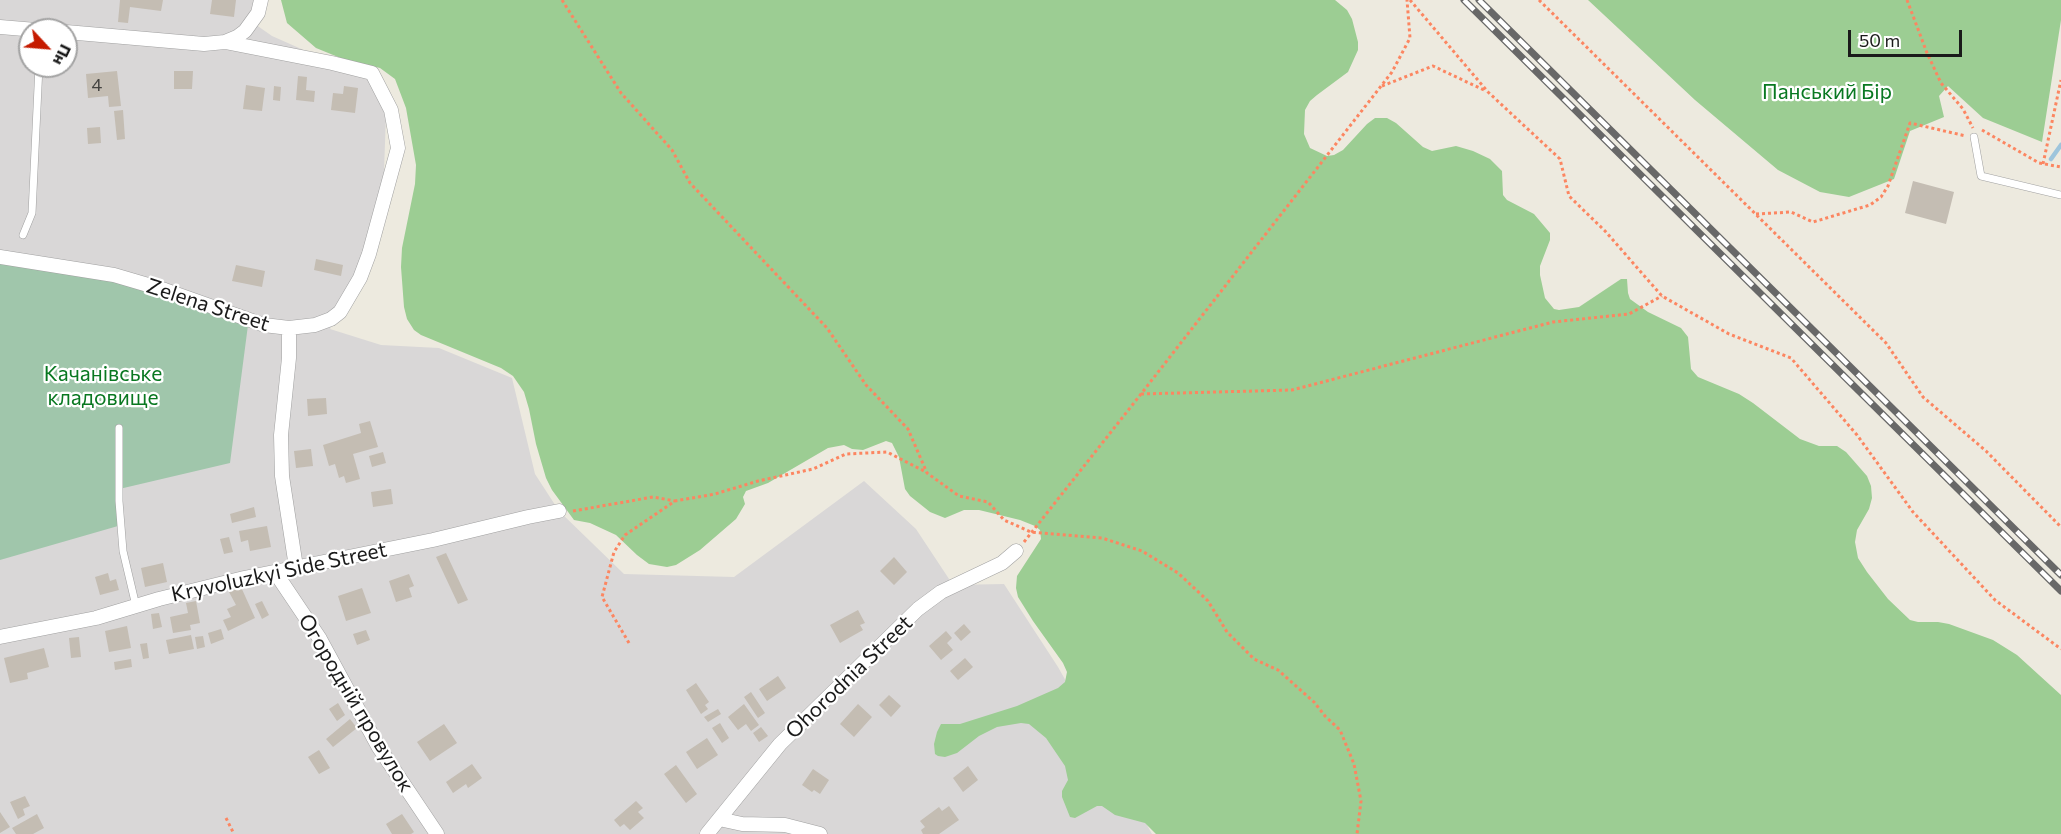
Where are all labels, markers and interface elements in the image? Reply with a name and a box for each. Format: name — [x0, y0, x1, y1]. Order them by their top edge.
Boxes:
north arrow — [18, 18, 78, 78]
scale bar — [1851, 18, 1965, 56]
text: 50 m — [1859, 29, 1900, 51]
text: Пн — [50, 42, 76, 69]
house number: 4 — [92, 74, 102, 96]
park label: Панський Бір — [1762, 79, 1892, 105]
street label: Zelena Street — [143, 273, 273, 337]
park label: Качанівське кладовище — [44, 361, 162, 411]
street label: Kryvoluzkyi Side Street — [169, 537, 389, 607]
street label: Огородній провулок — [293, 609, 419, 797]
street label: Ohorodnia Street — [780, 610, 918, 744]

